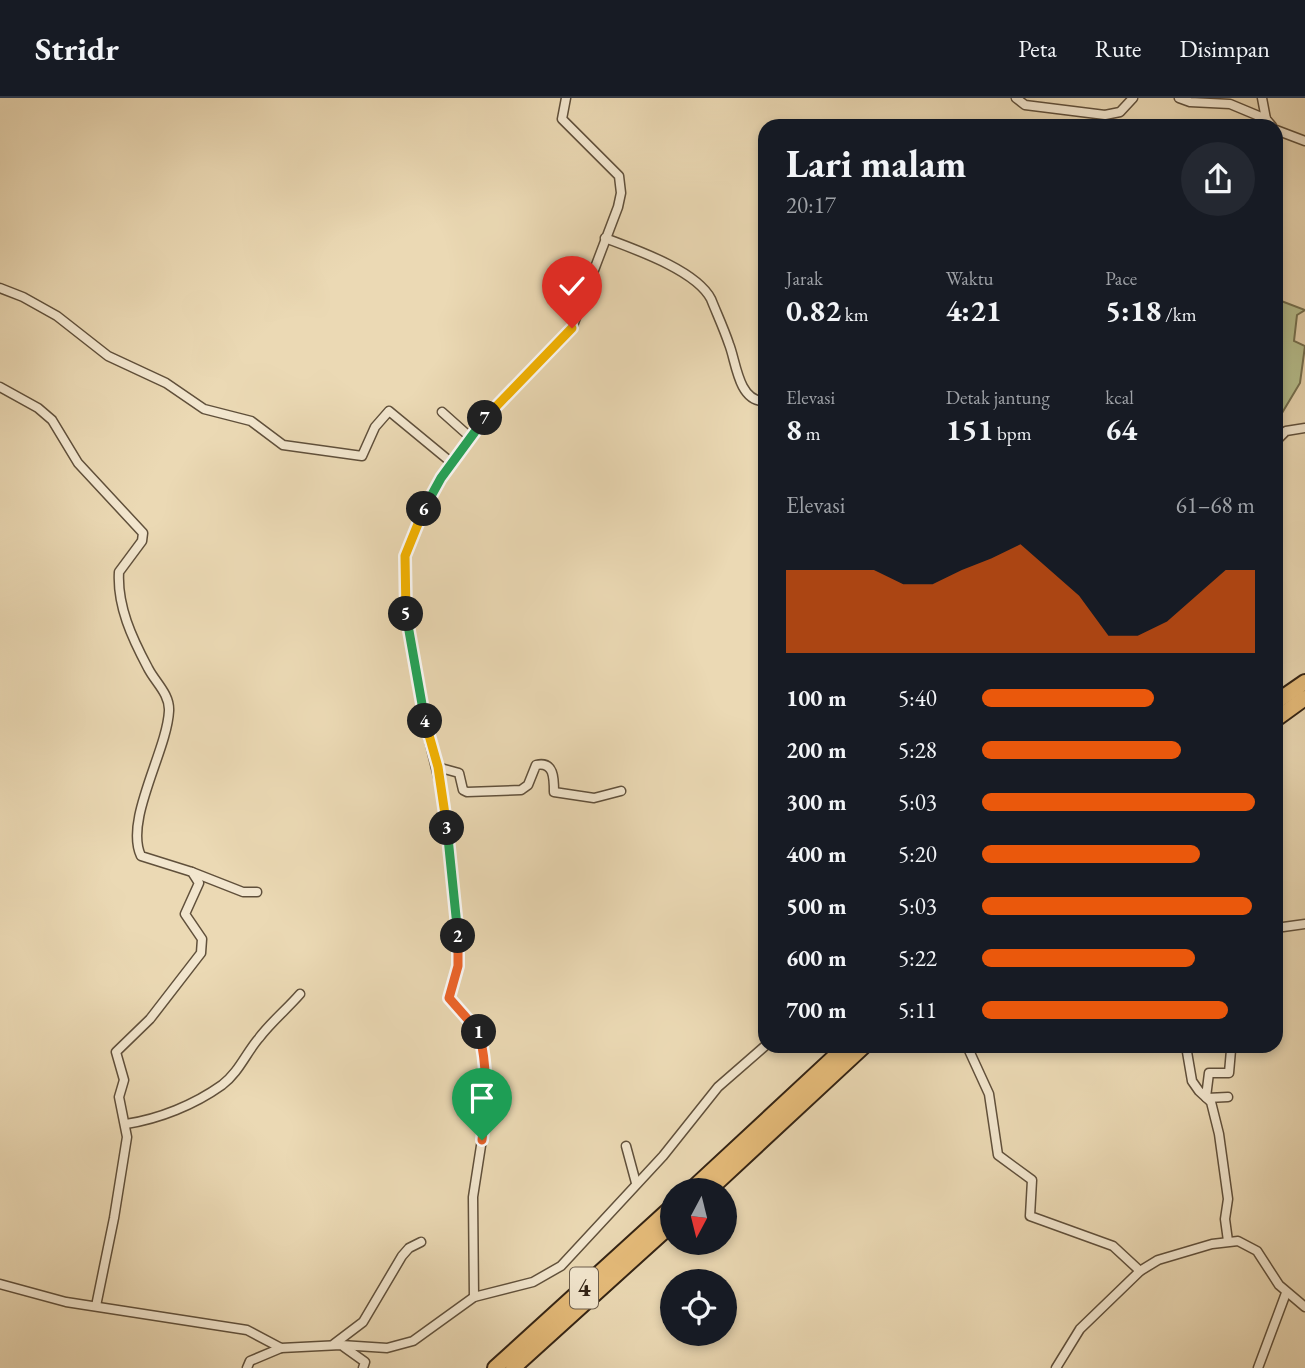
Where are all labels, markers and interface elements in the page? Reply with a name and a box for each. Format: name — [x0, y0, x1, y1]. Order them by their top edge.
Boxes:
text: Stridr — [35, 27, 119, 70]
text: Peta — [1018, 33, 1057, 64]
text: Rute — [1095, 33, 1141, 64]
text: Disimpan — [1179, 33, 1270, 64]
text: Lari malam — [786, 139, 966, 188]
button: share — [1181, 142, 1255, 216]
text: 20:17 — [786, 190, 836, 220]
pin — [542, 256, 602, 328]
text: Jarak — [786, 266, 823, 291]
text: Waktu — [946, 266, 994, 291]
text: Pace — [1105, 266, 1137, 291]
icon: check — [553, 267, 591, 305]
text: 0.82 — [786, 291, 841, 330]
text: 4:21 — [946, 291, 1002, 330]
text: 5:18 — [1105, 291, 1161, 330]
text: km — [841, 302, 869, 327]
text: /km — [1161, 302, 1196, 327]
text: Elevasi — [786, 385, 835, 410]
text: Detak jantung — [946, 385, 1050, 410]
text: kcal — [1105, 385, 1134, 410]
pin: 7 — [468, 400, 503, 436]
text: 7 — [479, 405, 490, 430]
text: 8 — [786, 410, 802, 449]
text: 151 — [946, 410, 993, 449]
text: 64 — [1105, 410, 1137, 449]
text: m — [802, 421, 820, 446]
text: bpm — [993, 421, 1032, 446]
text: Elevasi — [786, 490, 845, 520]
text: 61–68 m — [1176, 490, 1255, 520]
pin: 6 — [406, 492, 442, 526]
text: 6 — [418, 496, 429, 521]
pin: 5 — [388, 596, 424, 632]
text: 5 — [400, 601, 411, 626]
text: 100 m — [786, 683, 847, 713]
text: 5:40 — [898, 683, 937, 713]
pin: 4 — [408, 704, 442, 738]
text: 4 — [419, 708, 430, 733]
text: 200 m — [786, 735, 847, 765]
text: 5:28 — [898, 735, 937, 765]
text: 300 m — [786, 787, 847, 817]
text: 5:03 — [898, 787, 937, 817]
pin: 3 — [430, 810, 464, 846]
text: 3 — [441, 815, 452, 840]
text: 400 m — [786, 839, 847, 869]
text: 5:20 — [898, 839, 937, 869]
text: 500 m — [786, 891, 847, 921]
text: 5:03 — [898, 891, 937, 921]
pin: 2 — [440, 918, 476, 954]
text: 2 — [452, 923, 463, 948]
text: 600 m — [786, 943, 847, 973]
text: 5:22 — [898, 943, 937, 973]
text: 700 m — [786, 995, 847, 1025]
text: 5:11 — [898, 995, 937, 1025]
pin: 1 — [462, 1014, 496, 1049]
text: 1 — [473, 1019, 484, 1044]
pin — [452, 1068, 512, 1140]
icon: arrive — [463, 1079, 501, 1117]
north arrow — [660, 1178, 737, 1255]
map controls — [660, 1178, 737, 1346]
road number: 4 — [570, 1268, 598, 1308]
button: locate — [660, 1269, 737, 1346]

